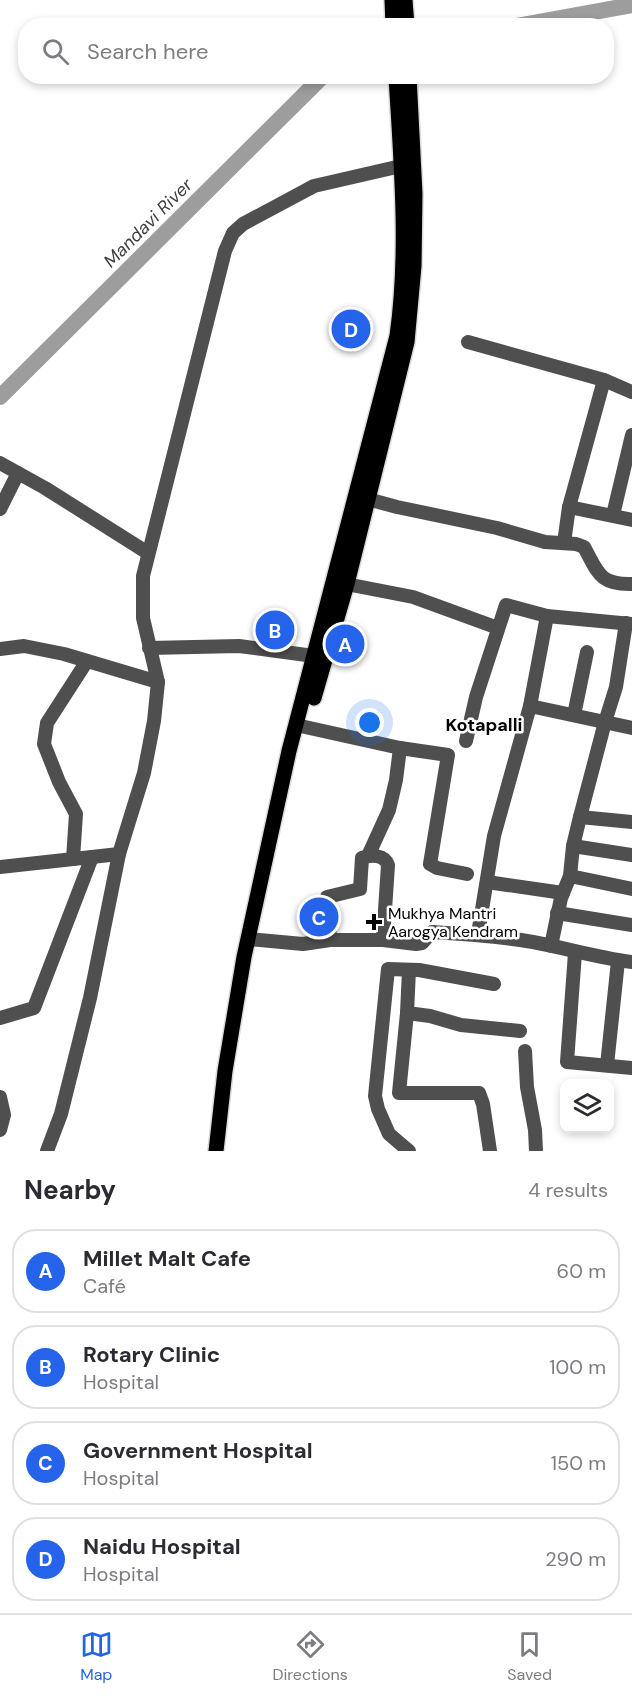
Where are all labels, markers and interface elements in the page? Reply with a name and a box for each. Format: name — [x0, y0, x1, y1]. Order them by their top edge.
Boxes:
search box — [18, 18, 614, 84]
icon: search — [39, 35, 72, 68]
text: Search here — [87, 37, 208, 66]
water label: Mandavi River — [98, 172, 199, 273]
pin: D — [332, 306, 370, 352]
pin: B — [256, 608, 294, 652]
pin: A — [326, 622, 364, 666]
your location — [355, 708, 384, 737]
district label: Kotapalli — [446, 713, 522, 737]
pin: C — [300, 894, 338, 940]
place label: Mukhya Mantri Aarogya Kendram — [388, 903, 518, 942]
marker: Mukhya Mantri Aarogya Kendram — [365, 913, 383, 931]
map controls — [560, 1079, 614, 1133]
button: layers — [560, 1079, 614, 1133]
text: Nearby — [24, 1173, 116, 1207]
text: 4 results — [528, 1177, 608, 1203]
text: Millet Malt Cafe — [83, 1244, 251, 1273]
text: A — [38, 1258, 53, 1284]
text: 60 m — [557, 1258, 606, 1284]
text: Café — [83, 1273, 126, 1299]
text: Rotary Clinic — [83, 1340, 220, 1369]
text: B — [39, 1354, 52, 1380]
text: 100 m — [549, 1354, 606, 1380]
text: Hospital — [83, 1369, 159, 1395]
text: Government Hospital — [83, 1436, 313, 1465]
text: C — [38, 1450, 53, 1476]
text: 150 m — [551, 1450, 606, 1476]
text: Hospital — [83, 1465, 159, 1491]
text: Naidu Hospital — [83, 1532, 241, 1561]
text: D — [38, 1546, 53, 1572]
text: 290 m — [545, 1546, 606, 1572]
text: Hospital — [83, 1561, 159, 1587]
tab: Map — [80, 1628, 113, 1685]
tab: Directions — [272, 1628, 348, 1685]
tab: Saved — [507, 1628, 552, 1685]

